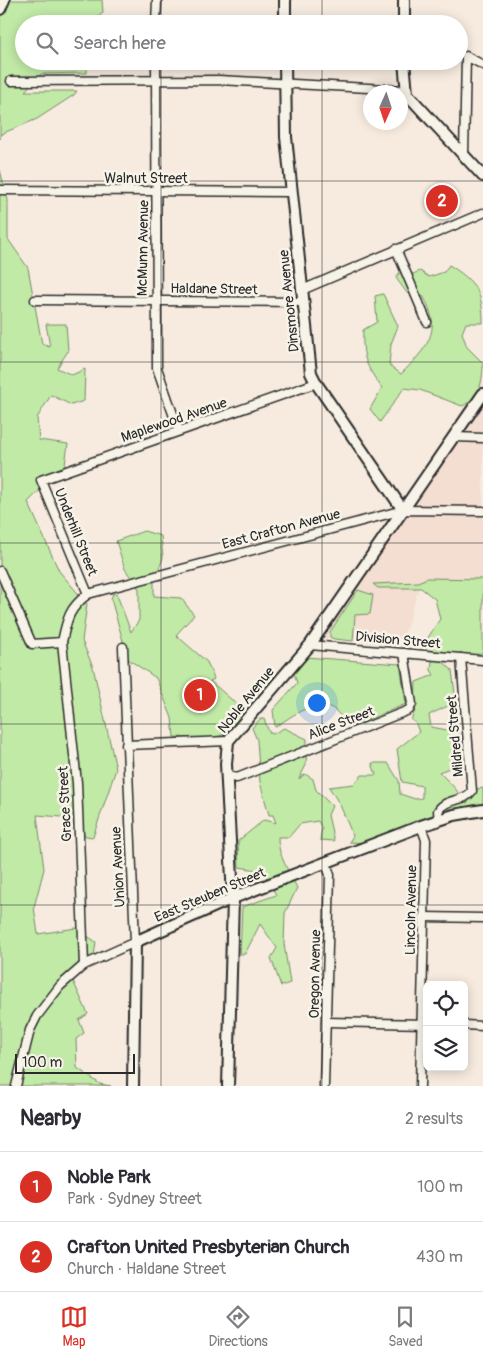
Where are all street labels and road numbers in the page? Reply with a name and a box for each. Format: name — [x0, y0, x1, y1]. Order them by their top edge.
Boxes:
street label: Walnut Street — [104, 170, 188, 187]
street label: McMunn Avenue — [134, 200, 152, 296]
street label: Dinsmore Avenue — [275, 249, 303, 353]
street label: Haldane Street — [170, 280, 258, 298]
street label: Maplewood Avenue — [119, 394, 229, 446]
street label: Underhill Street — [51, 486, 101, 579]
street label: East Crafton Avenue — [220, 505, 342, 553]
street label: Division Street — [355, 628, 442, 652]
street label: Noble Avenue — [214, 663, 278, 737]
street label: Mildred Street — [443, 694, 467, 778]
street label: Alice Street — [305, 702, 377, 743]
street label: Grace Street — [55, 765, 75, 842]
street label: Union Avenue — [107, 826, 129, 908]
street label: East Steuben Street — [152, 864, 268, 926]
street label: Lincoln Avenue — [402, 865, 420, 955]
street label: Oregon Avenue — [306, 929, 324, 1019]

